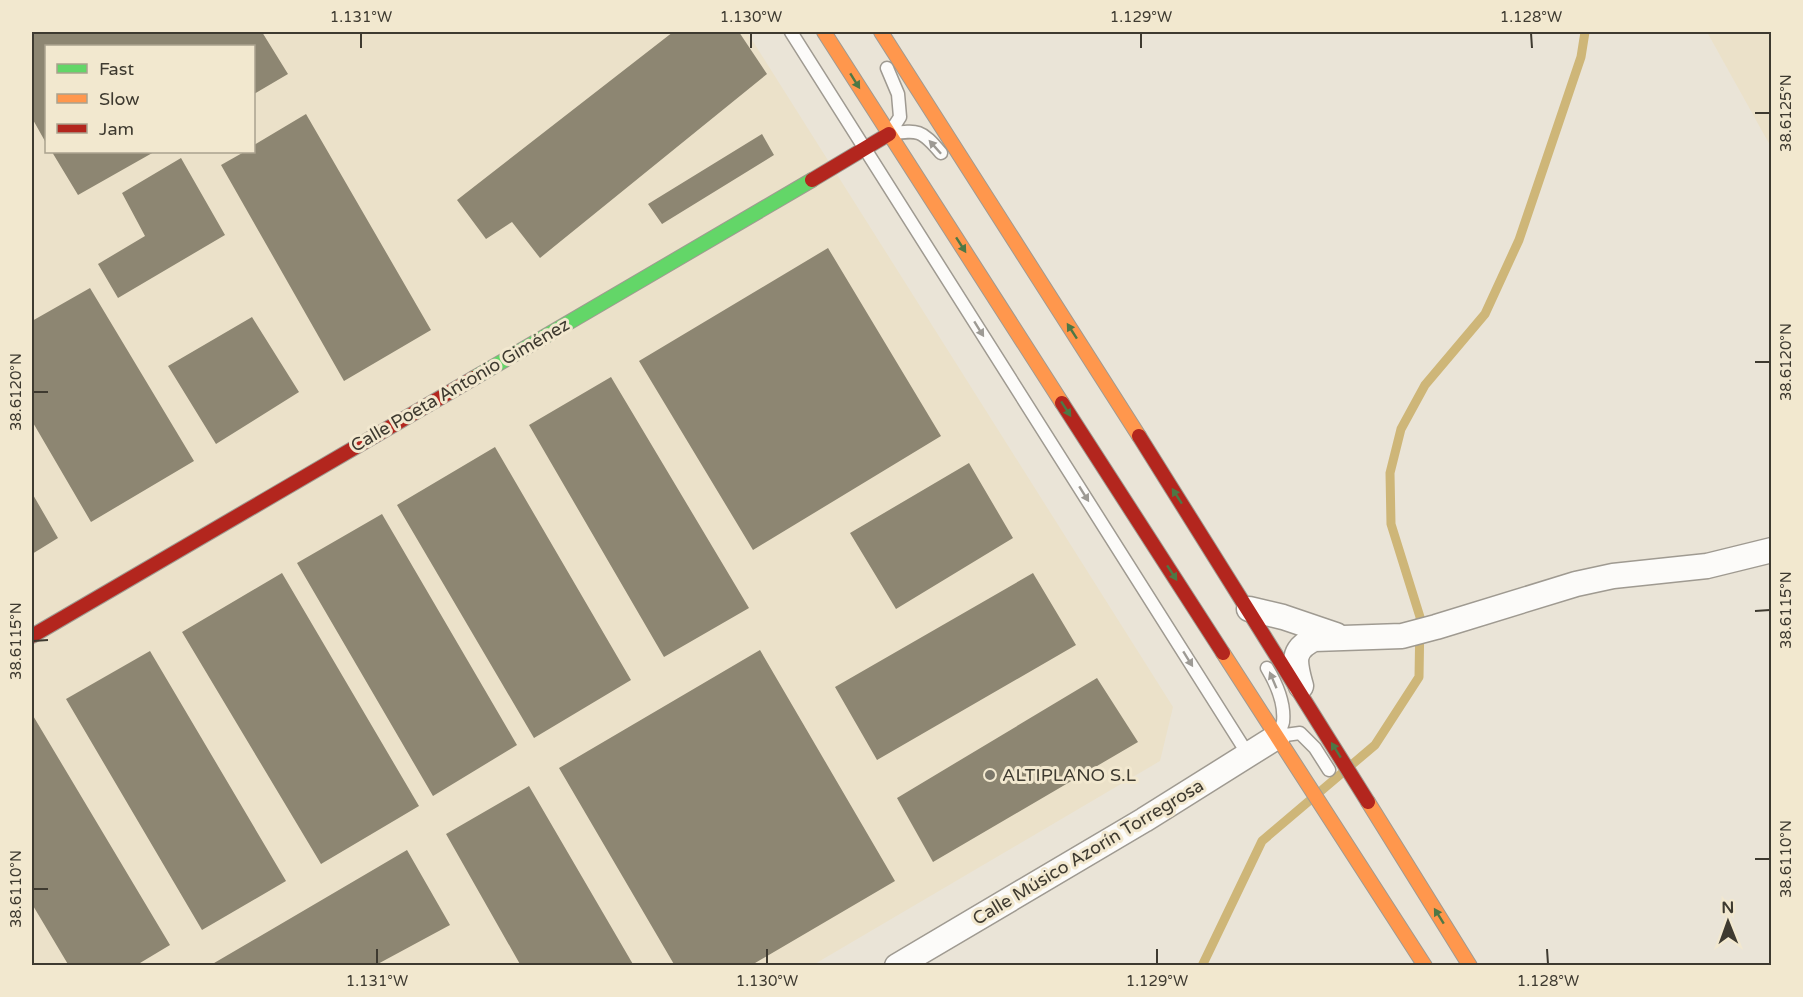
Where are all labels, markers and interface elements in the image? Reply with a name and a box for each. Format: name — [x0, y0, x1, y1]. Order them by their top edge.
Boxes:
text: 1.131°W — [330, 8, 392, 26]
text: 1.130°W — [720, 8, 782, 26]
text: 1.129°W — [1110, 8, 1172, 26]
text: 1.128°W — [1500, 8, 1562, 26]
legend — [45, 45, 255, 153]
text: Fast — [99, 58, 134, 80]
one-way arrow — [850, 73, 861, 89]
text: 38.6125°N — [1777, 74, 1795, 152]
text: Slow — [99, 88, 140, 110]
text: Jam — [99, 118, 134, 140]
one-way arrow — [928, 139, 942, 154]
one-way arrow — [955, 237, 966, 254]
street label: Calle Poeta Antonio Giménez — [347, 313, 573, 457]
one-way arrow — [974, 321, 985, 337]
one-way arrow — [1067, 323, 1078, 340]
text: 38.6120°N — [1777, 323, 1795, 401]
text: 38.6120°N — [7, 353, 25, 431]
one-way arrow — [1061, 401, 1072, 417]
one-way arrow — [1078, 486, 1089, 502]
one-way arrow — [1172, 488, 1183, 504]
one-way arrow — [1167, 565, 1178, 581]
text: 38.6115°N — [1777, 571, 1795, 649]
text: 38.6115°N — [7, 602, 25, 680]
one-way arrow — [1182, 651, 1193, 667]
one-way arrow — [1268, 671, 1278, 689]
one-way arrow — [1331, 742, 1342, 758]
place label: ALTIPLANO S.L — [1002, 764, 1137, 786]
marker: ALTIPLANO S.L — [983, 768, 997, 782]
street label: Calle Músico Azorín Torregrosa — [969, 774, 1207, 930]
text: 38.6110°N — [1777, 820, 1795, 898]
text: 38.6110°N — [7, 850, 25, 928]
north arrow — [1698, 892, 1758, 952]
text: N — [1721, 898, 1734, 918]
one-way arrow — [1434, 908, 1445, 924]
text: 1.131°W — [346, 972, 408, 990]
text: 1.130°W — [736, 972, 798, 990]
text: 1.129°W — [1126, 972, 1188, 990]
text: 1.128°W — [1517, 972, 1579, 990]

